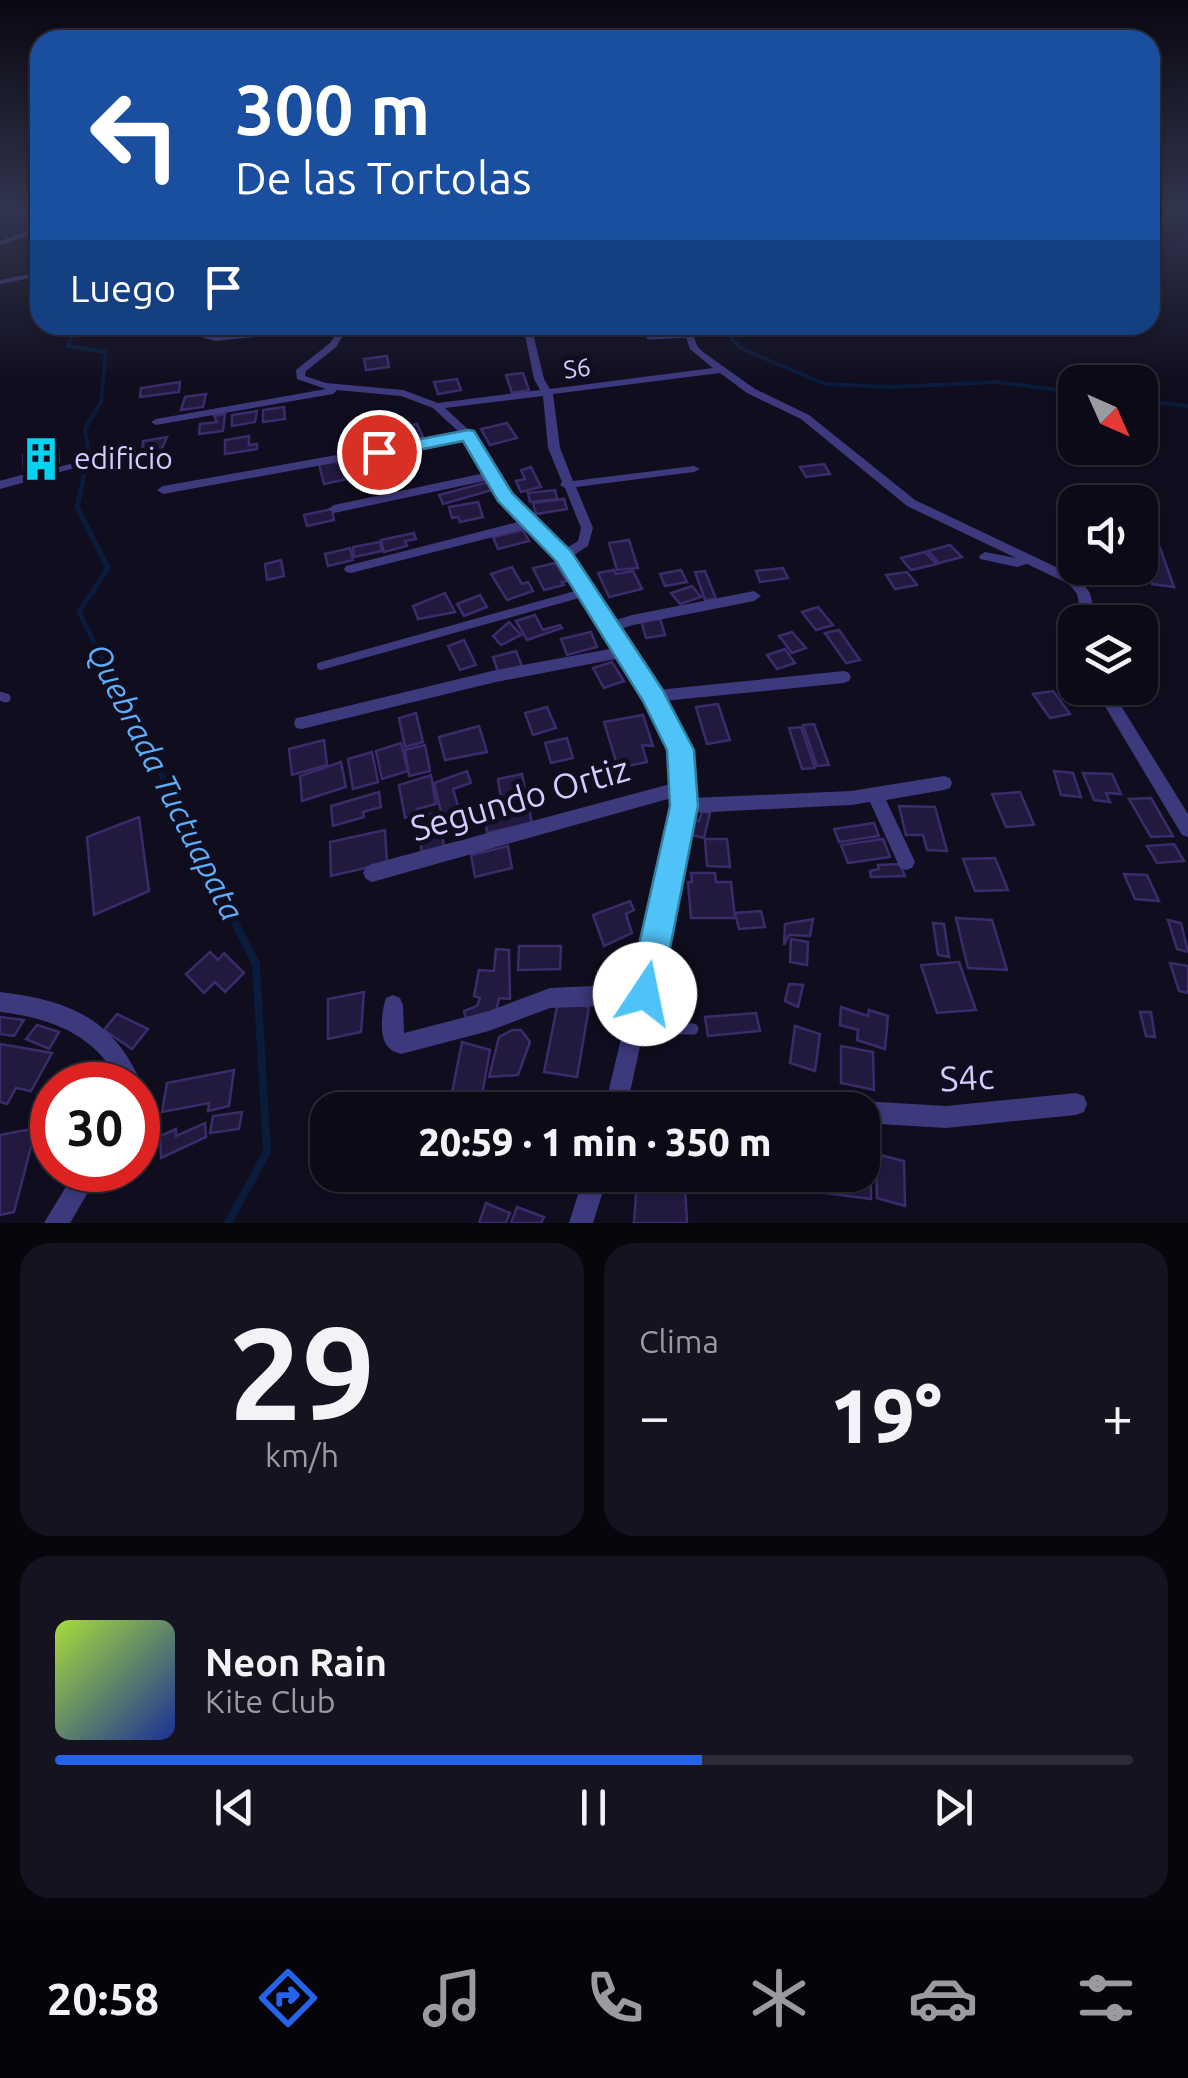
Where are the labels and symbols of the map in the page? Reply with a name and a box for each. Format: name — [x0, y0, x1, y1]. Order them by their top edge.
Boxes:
street label: S6 — [562, 352, 592, 384]
north arrow — [1058, 365, 1158, 465]
pin — [337, 410, 422, 495]
building icon: edificio — [17, 435, 65, 483]
place label: edificio — [74, 441, 173, 475]
water label: Quebrada Tuctuapata — [80, 637, 251, 926]
street label: Segundo Ortiz — [406, 748, 634, 848]
position arrow — [593, 942, 697, 1046]
street label: S4c — [939, 1056, 995, 1098]
speed limit sign: 30 — [30, 1062, 160, 1192]

